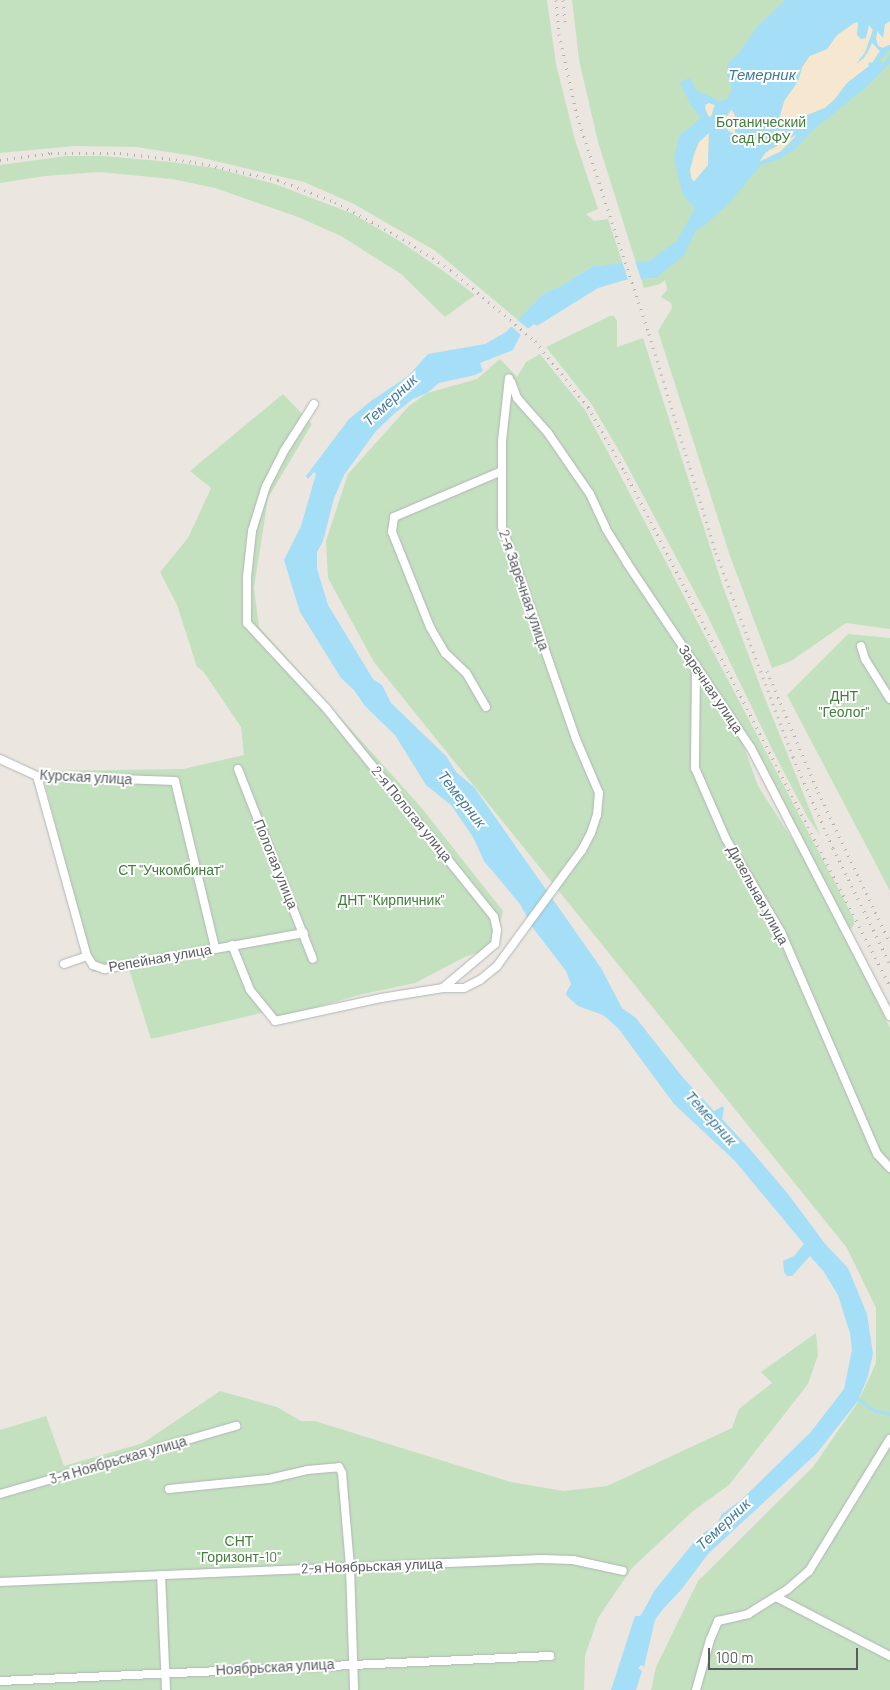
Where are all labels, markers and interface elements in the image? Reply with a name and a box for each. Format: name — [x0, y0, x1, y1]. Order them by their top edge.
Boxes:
water label: Темерник — [728, 66, 796, 84]
park label: Ботанический сад ЮФУ — [716, 114, 806, 146]
water label: Темерник — [359, 370, 421, 430]
street label: 2-я Заречная улица — [495, 527, 553, 653]
street label: Заречная улица — [675, 642, 747, 736]
park label: ДНТ "Геолог" — [819, 688, 869, 720]
street label: 2-я Пологая улица — [368, 763, 456, 865]
street label: Курская улица — [39, 766, 133, 788]
water label: Темерник — [434, 767, 490, 831]
street label: Пологая улица — [250, 817, 302, 911]
street label: Дизельная улица — [724, 843, 792, 947]
park label: СТ "Учкомбинат" — [118, 862, 224, 878]
park label: ДНТ "Кирпичник" — [338, 892, 444, 908]
street label: Репейная улица — [107, 941, 213, 975]
water label: Темерник — [682, 1087, 740, 1149]
street label: 3-я Ноябрьская улица — [48, 1432, 188, 1488]
water label: Темерник — [692, 1494, 754, 1554]
park label: СНТ "Горизонт-10" — [197, 1533, 281, 1565]
street label: 2-я Ноябрьская улица — [301, 1555, 443, 1577]
scale bar — [710, 1638, 860, 1670]
text: 100 m — [716, 1648, 754, 1666]
street label: Ноябрьская улица — [215, 1656, 335, 1678]

